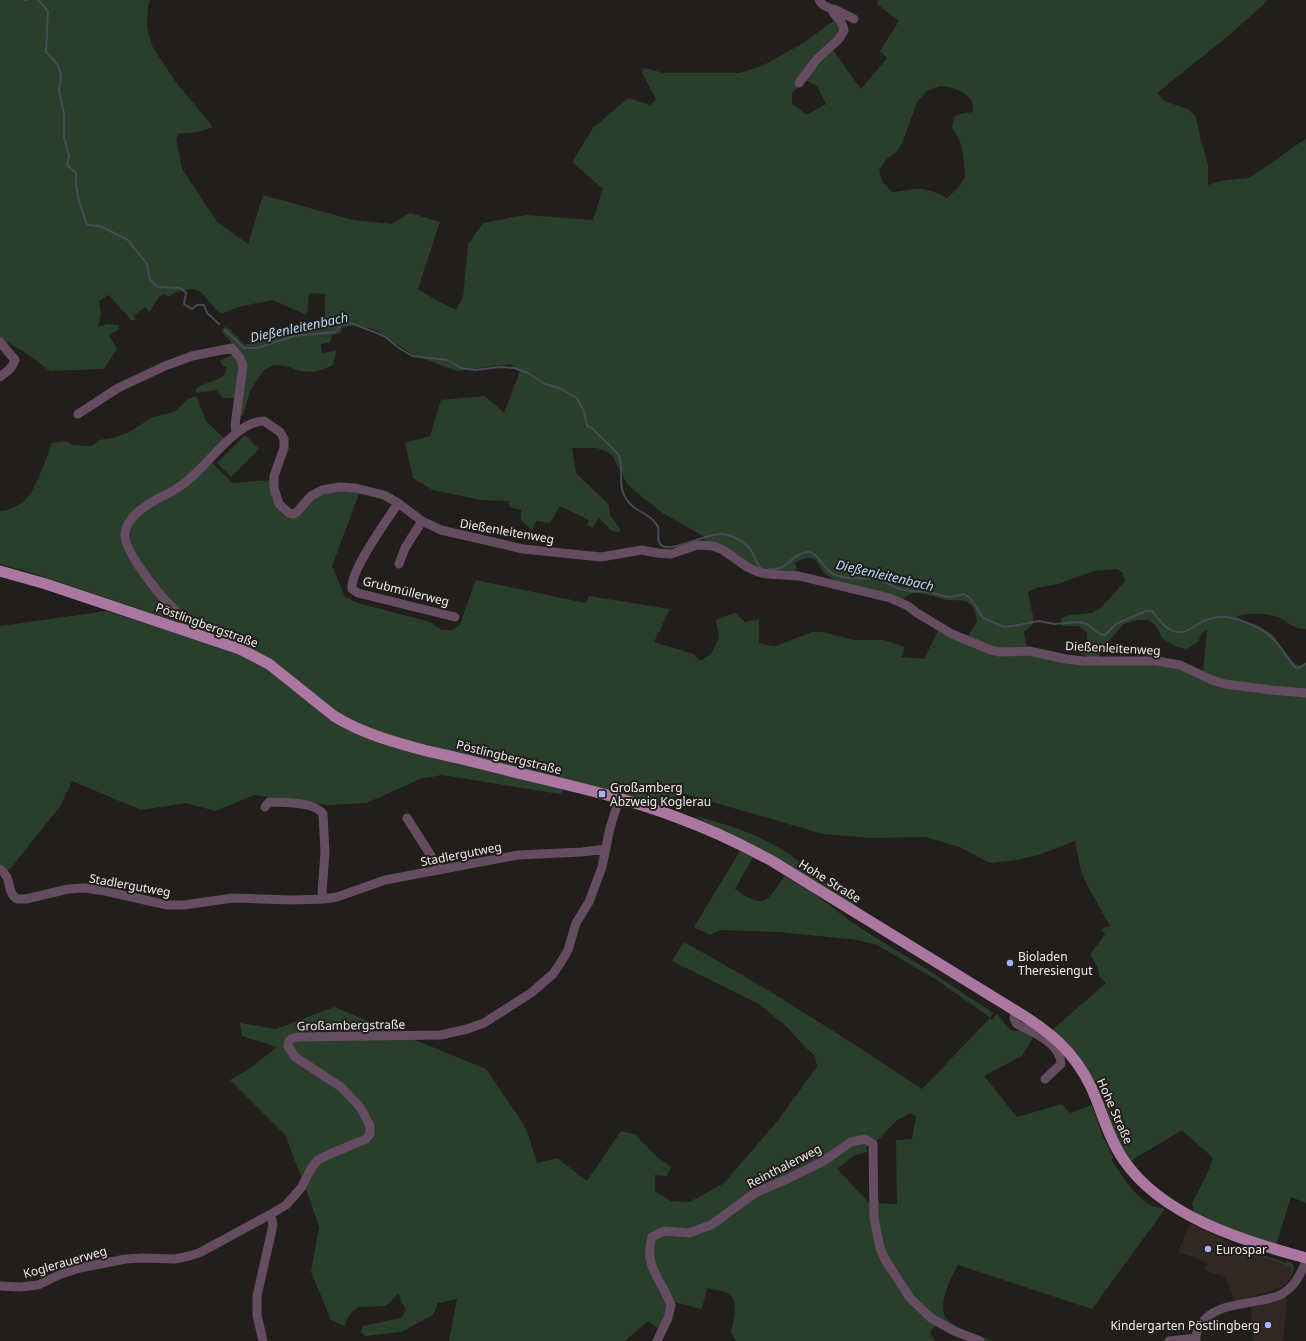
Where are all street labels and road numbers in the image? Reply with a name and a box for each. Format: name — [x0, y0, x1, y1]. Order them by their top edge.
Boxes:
street label: Dießenleitenweg — [459, 514, 555, 548]
street label: Grubmüllerweg — [361, 572, 451, 610]
street label: Pöstlingbergstraße — [153, 599, 261, 652]
street label: Dießenleitenweg — [1065, 637, 1161, 659]
street label: Pöstlingbergstraße — [455, 736, 564, 778]
street label: Stadlergutweg — [419, 838, 503, 870]
street label: Hohe Straße — [796, 855, 864, 907]
street label: Stadlergutweg — [88, 869, 172, 901]
street label: Großambergstraße — [297, 1016, 406, 1034]
street label: Hohe Straße — [1093, 1075, 1137, 1147]
street label: Reinthalerweg — [744, 1140, 824, 1192]
street label: Koglerauerweg — [21, 1242, 109, 1282]

